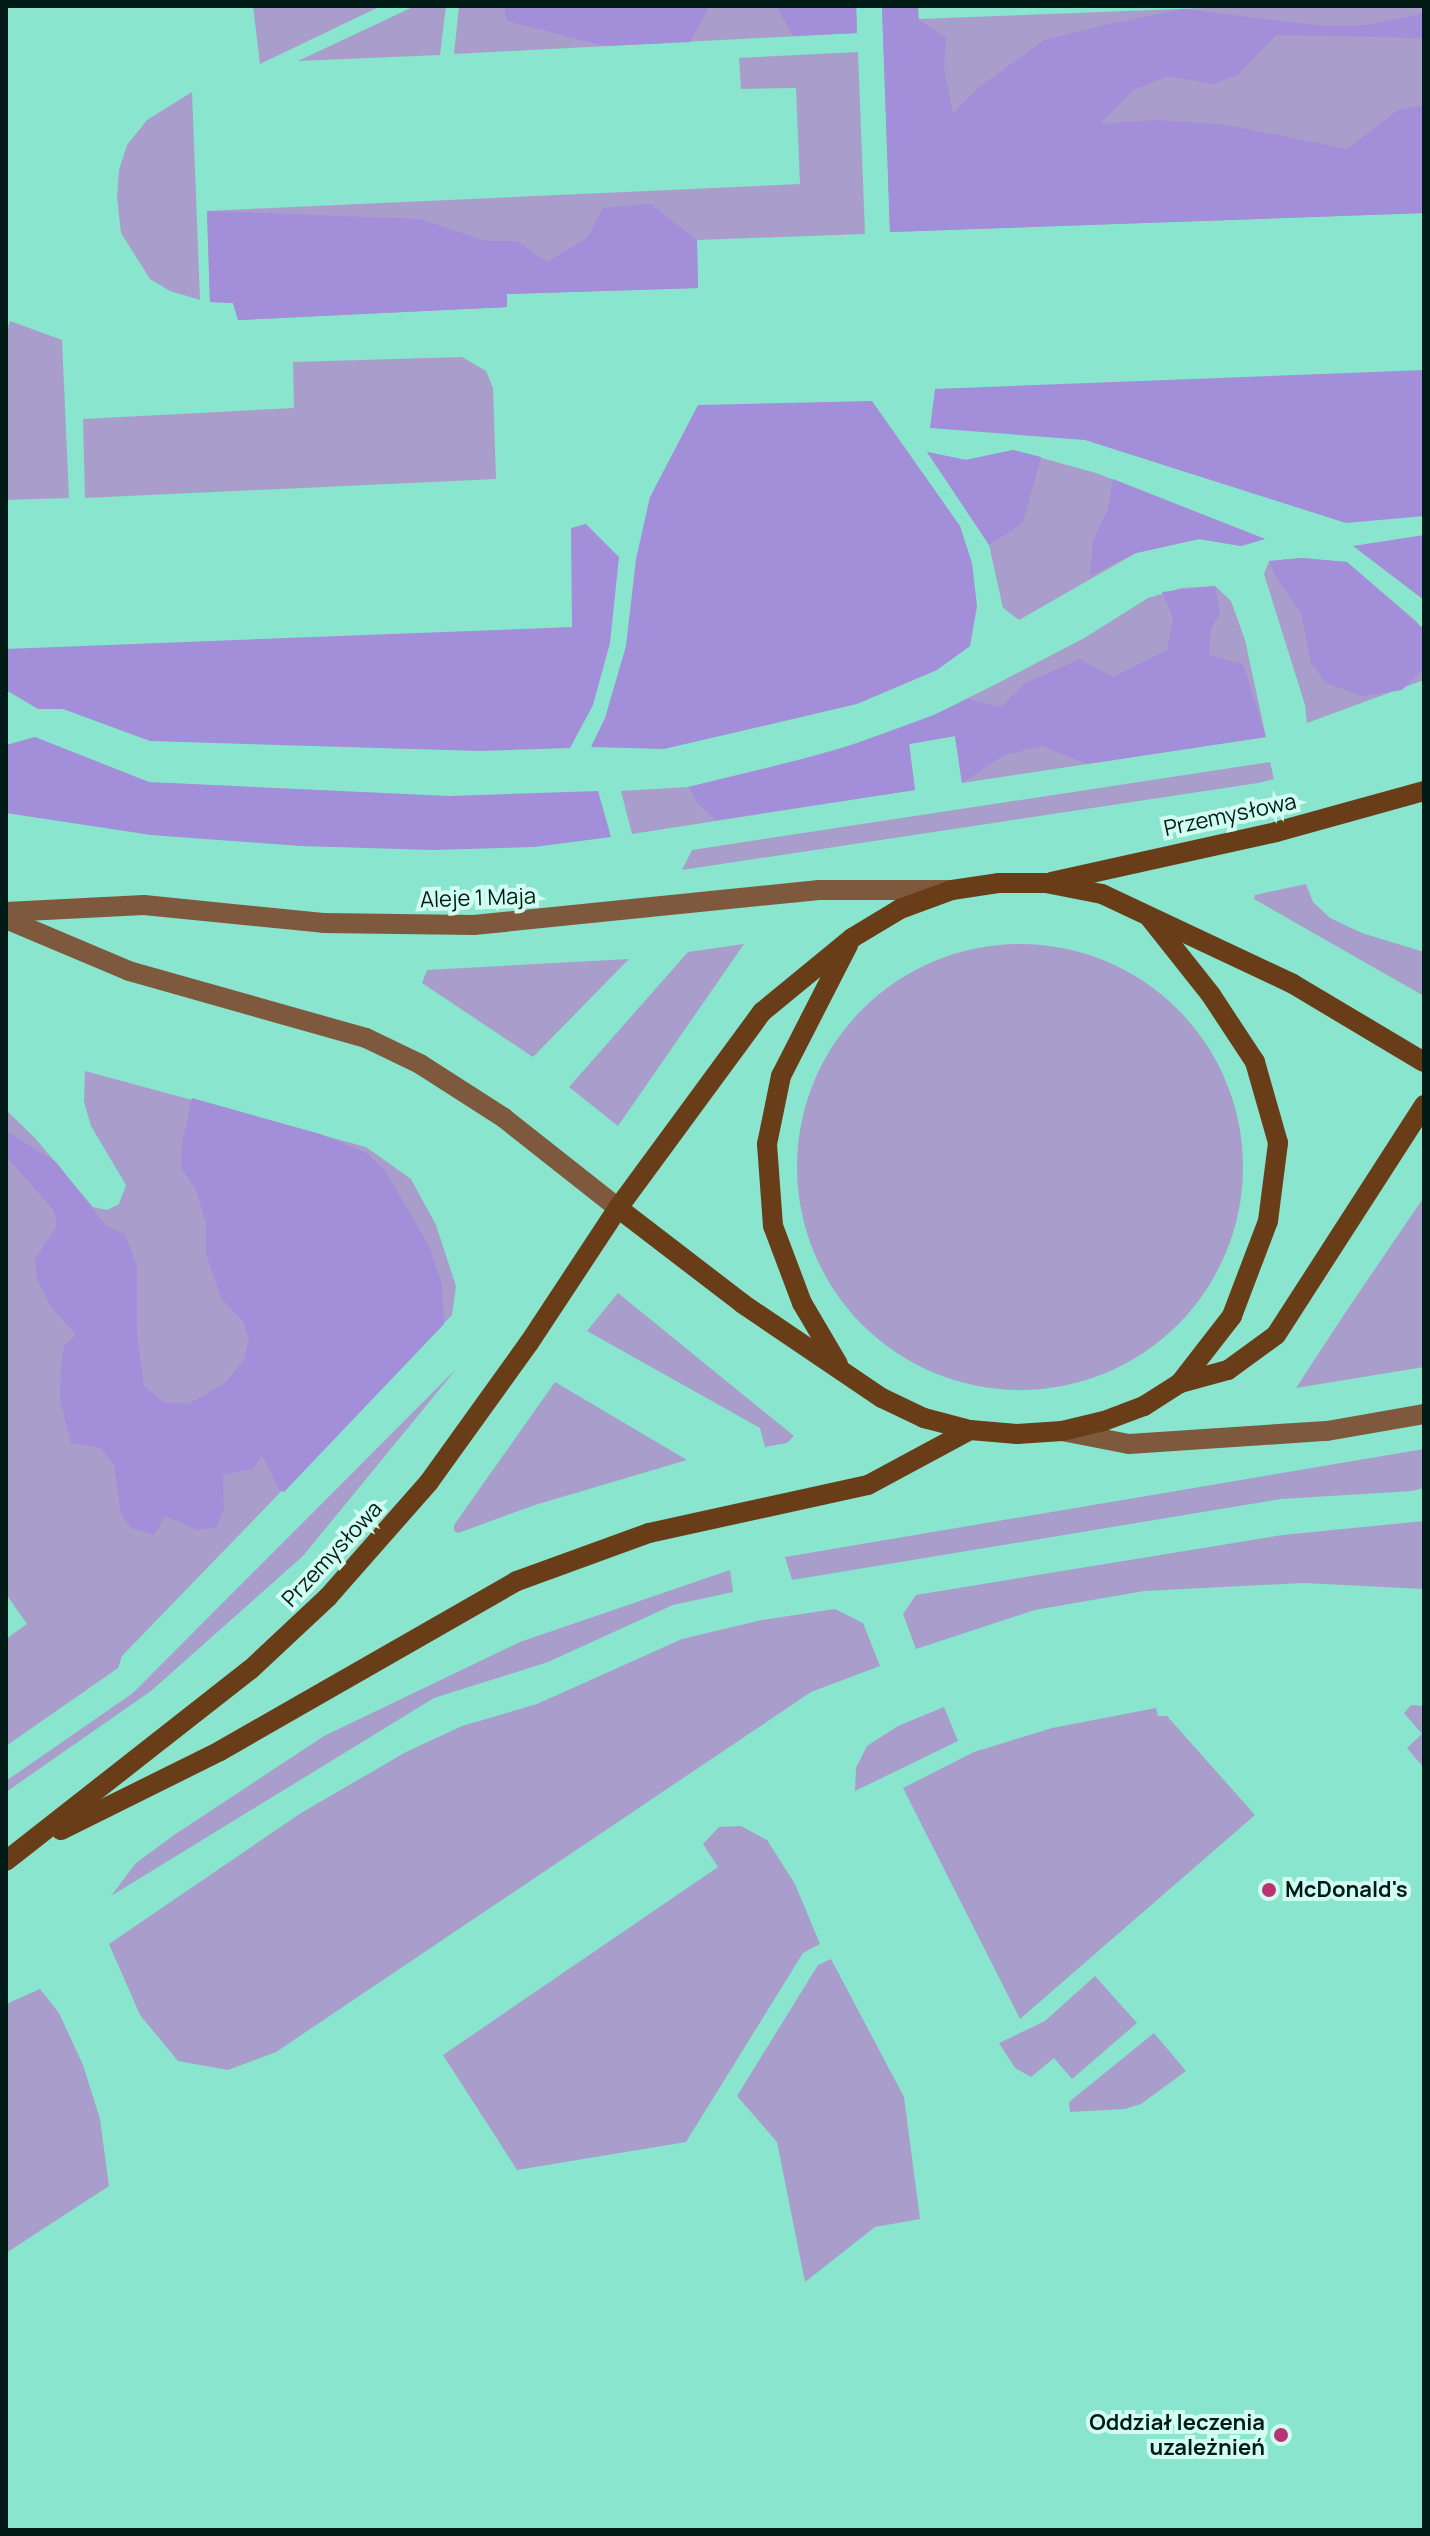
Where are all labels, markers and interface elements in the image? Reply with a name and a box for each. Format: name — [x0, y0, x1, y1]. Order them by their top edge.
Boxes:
street label: Przemysłowa — [1161, 788, 1299, 842]
street label: Aleje 1 Maja — [420, 883, 536, 913]
street label: Przemysłowa — [276, 1496, 388, 1612]
place label: McDonald's — [1285, 1877, 1408, 1903]
marker: McDonald's — [1260, 1881, 1278, 1899]
place label: Oddział leczenia uzależnień — [1089, 2409, 1265, 2460]
marker: Oddział leczenia uzależnień — [1272, 2426, 1290, 2444]

